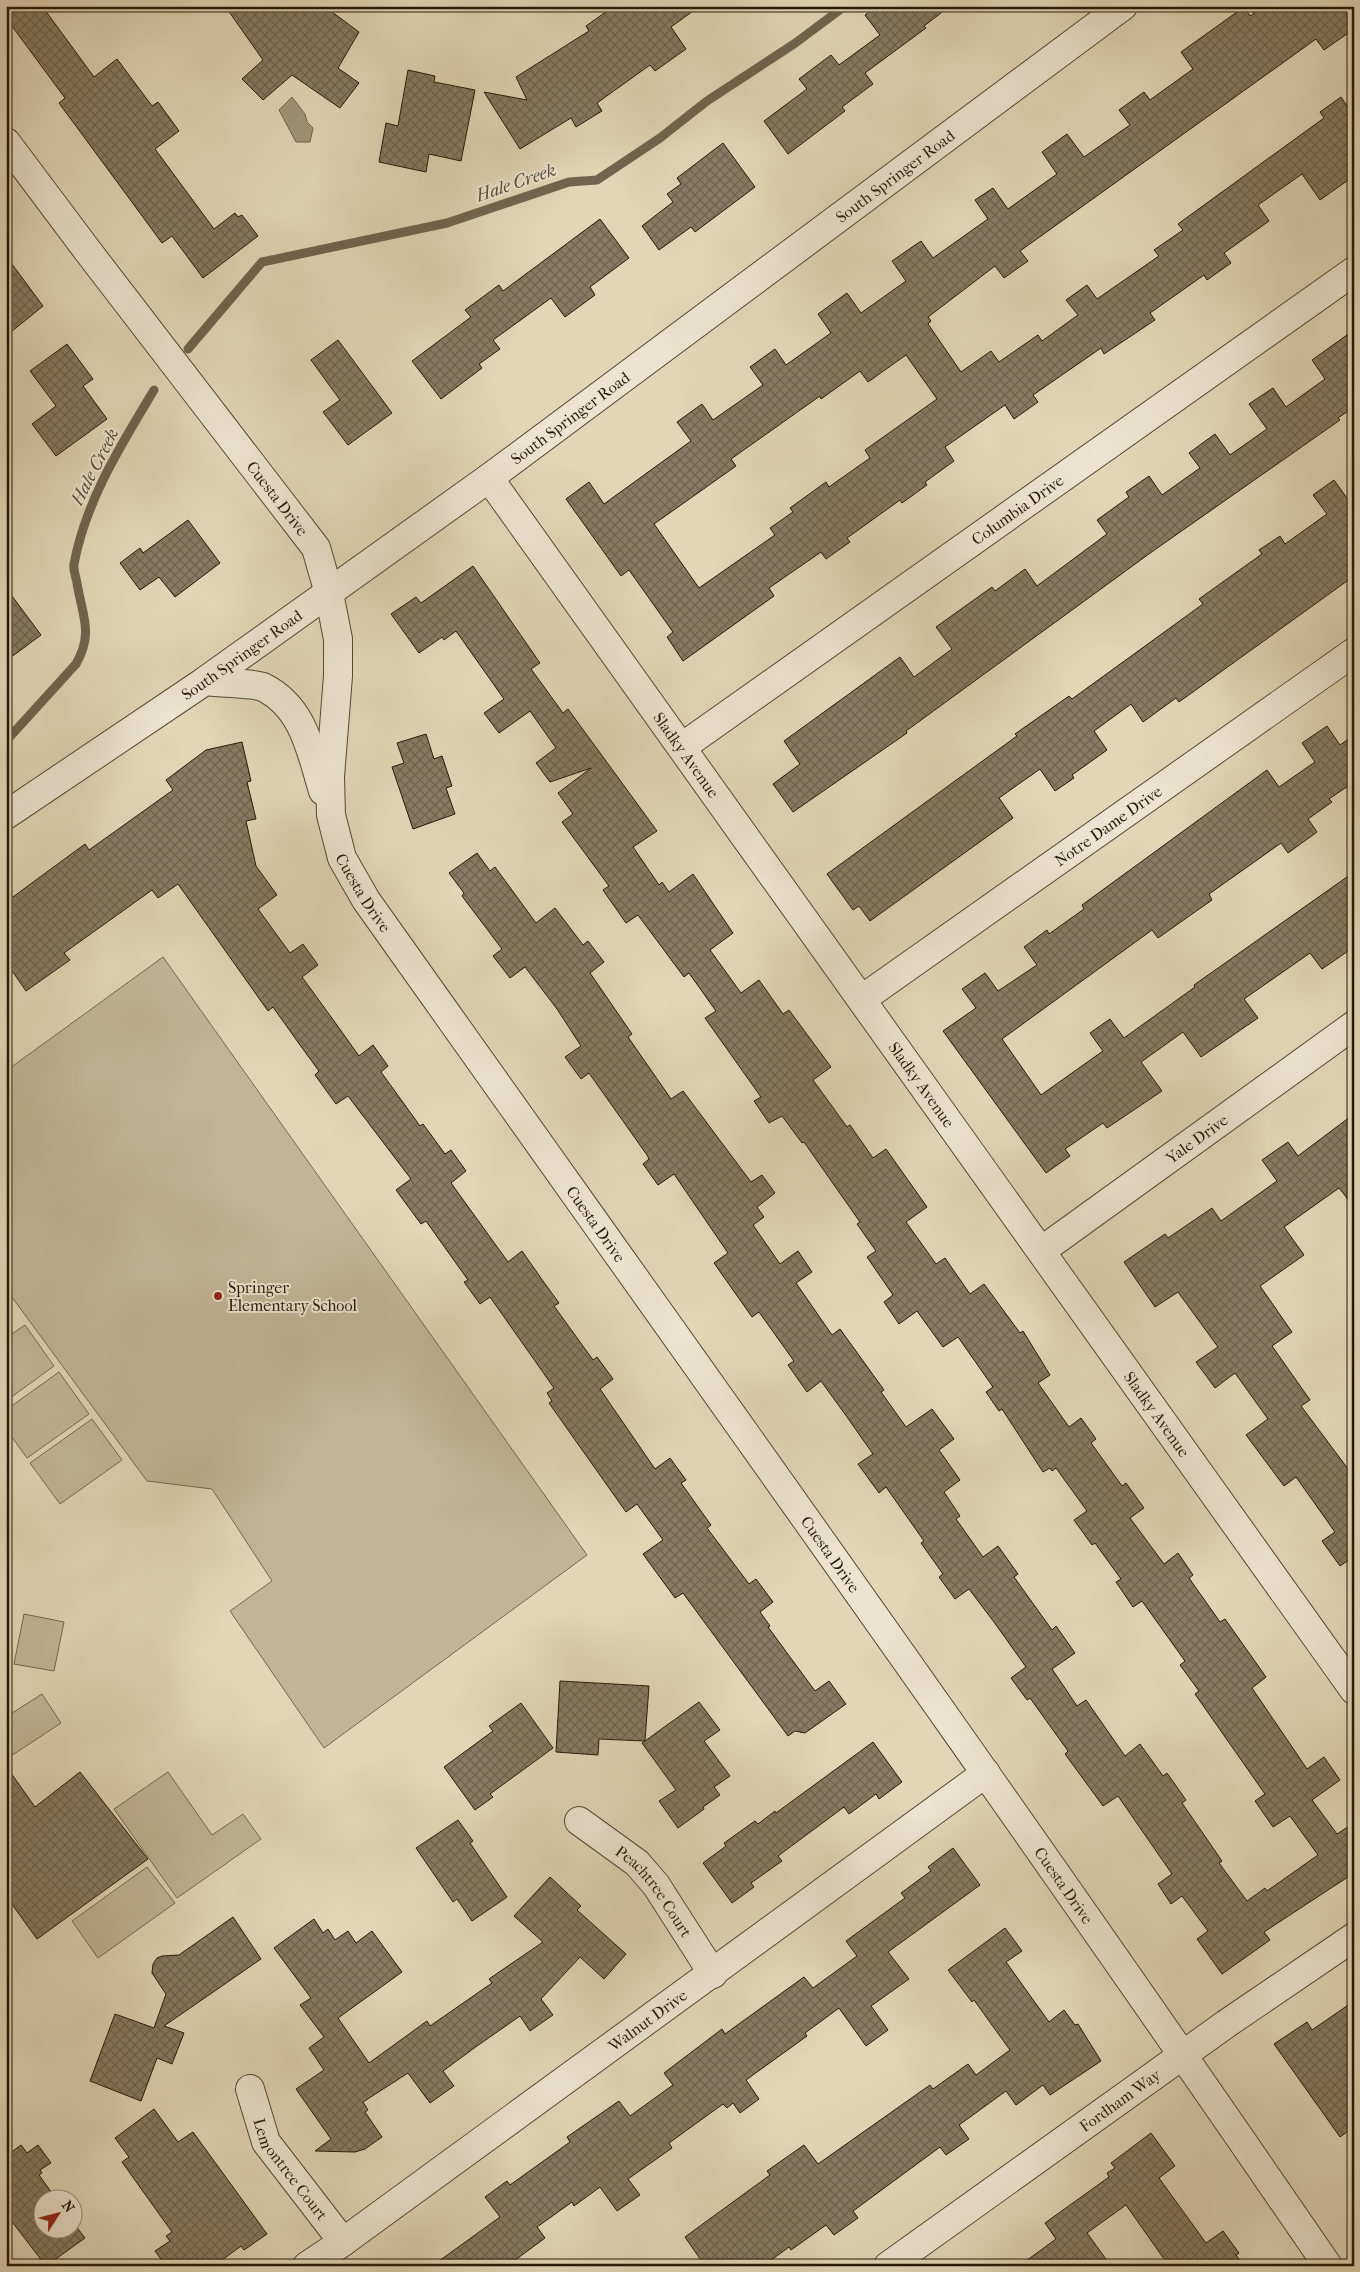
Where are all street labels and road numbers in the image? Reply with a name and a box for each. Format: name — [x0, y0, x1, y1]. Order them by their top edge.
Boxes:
street label: South Springer Road — [832, 125, 958, 226]
street label: South Springer Road — [507, 367, 633, 468]
street label: Cuesta Drive — [243, 457, 313, 539]
street label: Columbia Drive — [968, 470, 1067, 549]
street label: South Springer Road — [178, 605, 306, 704]
street label: Sladky Avenue — [650, 708, 724, 801]
street label: Notre Dame Drive — [1051, 781, 1165, 870]
street label: Cuesta Drive — [332, 850, 395, 936]
street label: Sladky Avenue — [885, 1038, 959, 1131]
street label: Yale Drive — [1161, 1110, 1231, 1168]
street label: Cuesta Drive — [563, 1182, 630, 1266]
street label: Sladky Avenue — [1120, 1368, 1194, 1461]
street label: Cuesta Drive — [797, 1512, 864, 1596]
street label: Peachtree Court — [612, 1841, 696, 1941]
street label: Cuesta Drive — [1031, 1843, 1097, 1927]
street label: Walnut Drive — [603, 1985, 691, 2056]
street label: Fordham Way — [1075, 2064, 1164, 2136]
street label: Lemontree Court — [250, 2116, 332, 2224]

